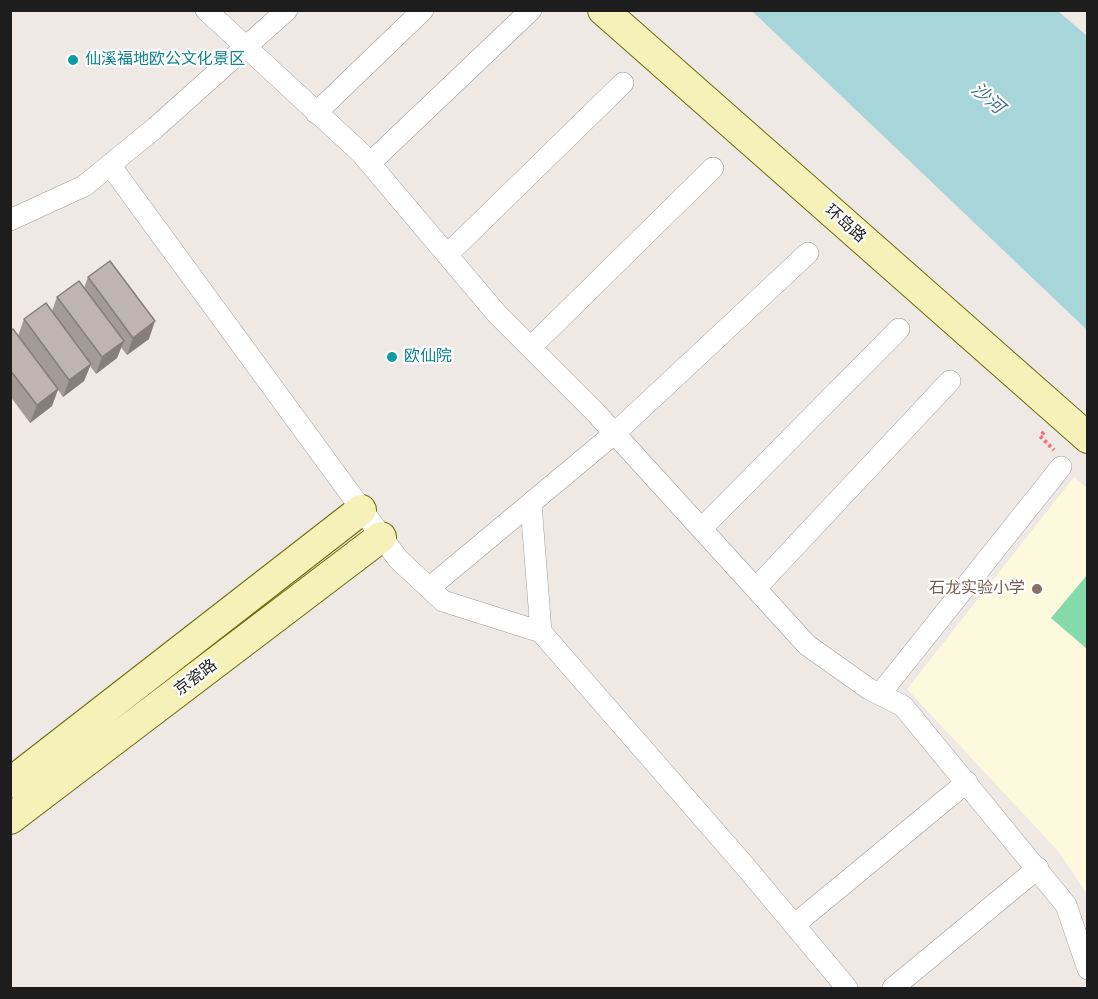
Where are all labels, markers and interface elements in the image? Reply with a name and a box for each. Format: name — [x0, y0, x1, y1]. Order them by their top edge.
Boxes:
place label: 仙溪福地欧公文化景区 — [85, 50, 245, 70]
marker: 仙溪福地欧公文化景区 — [66, 53, 80, 67]
water label: 沙河 — [966, 79, 1008, 119]
street label: 环岛路 — [821, 201, 869, 247]
place label: 欧仙院 — [404, 347, 452, 367]
marker: 欧仙院 — [385, 350, 399, 364]
place label: 石龙实验小学 — [929, 579, 1025, 599]
marker: 石龙实验小学 — [1030, 582, 1044, 596]
street label: 京瓷路 — [171, 656, 221, 700]

